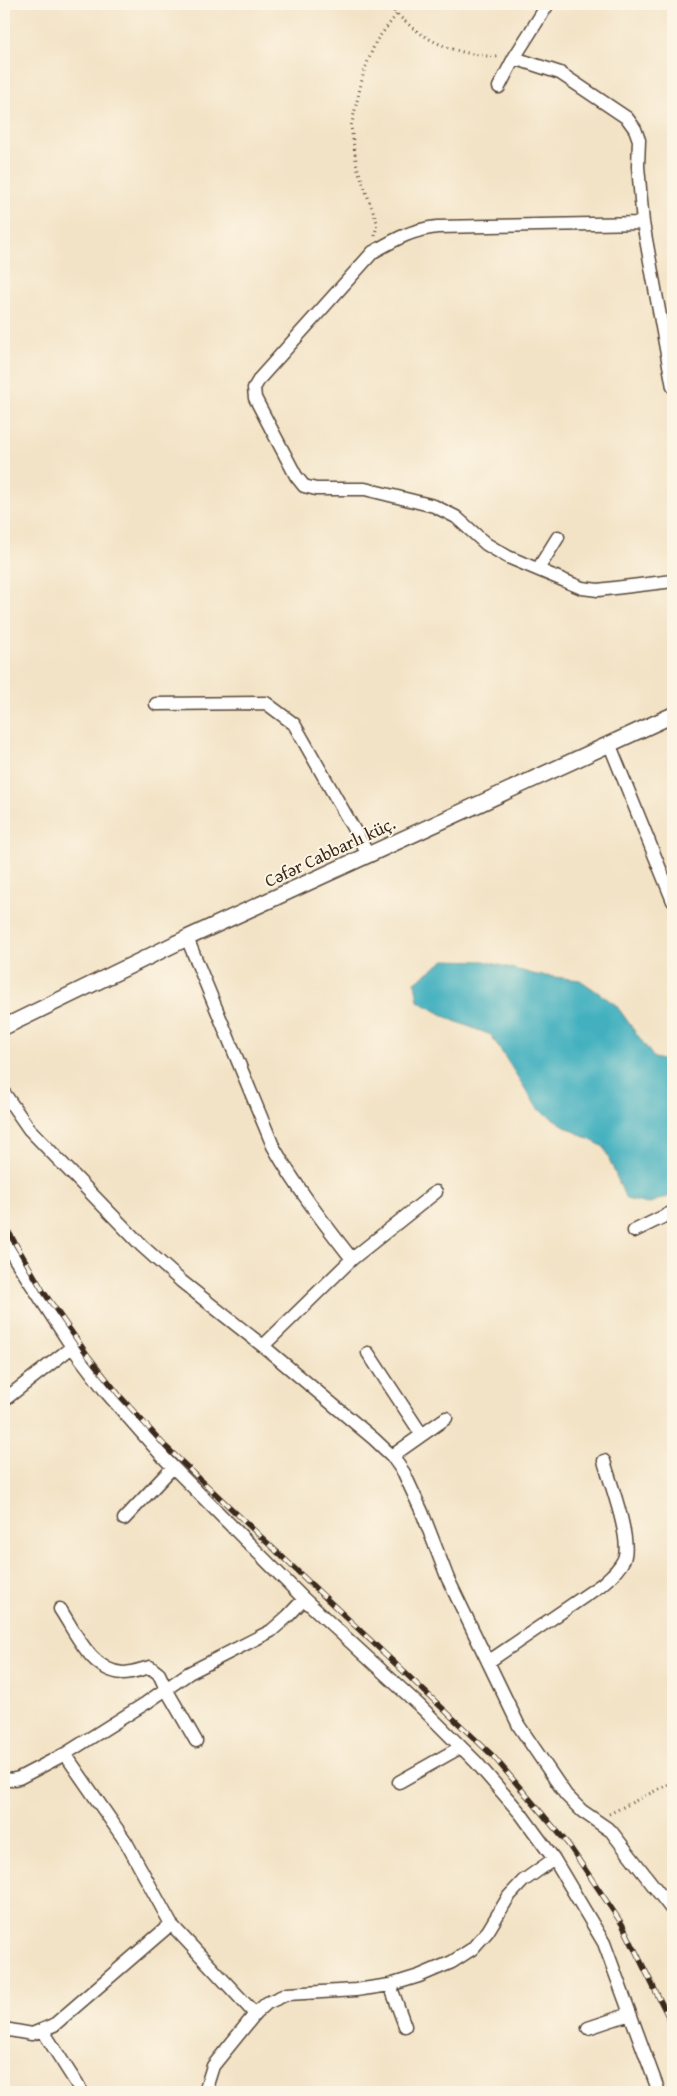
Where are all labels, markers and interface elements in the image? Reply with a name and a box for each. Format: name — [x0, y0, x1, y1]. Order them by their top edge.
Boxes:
street label: Cəfər Cabbarlı küç. — [260, 809, 400, 894]

